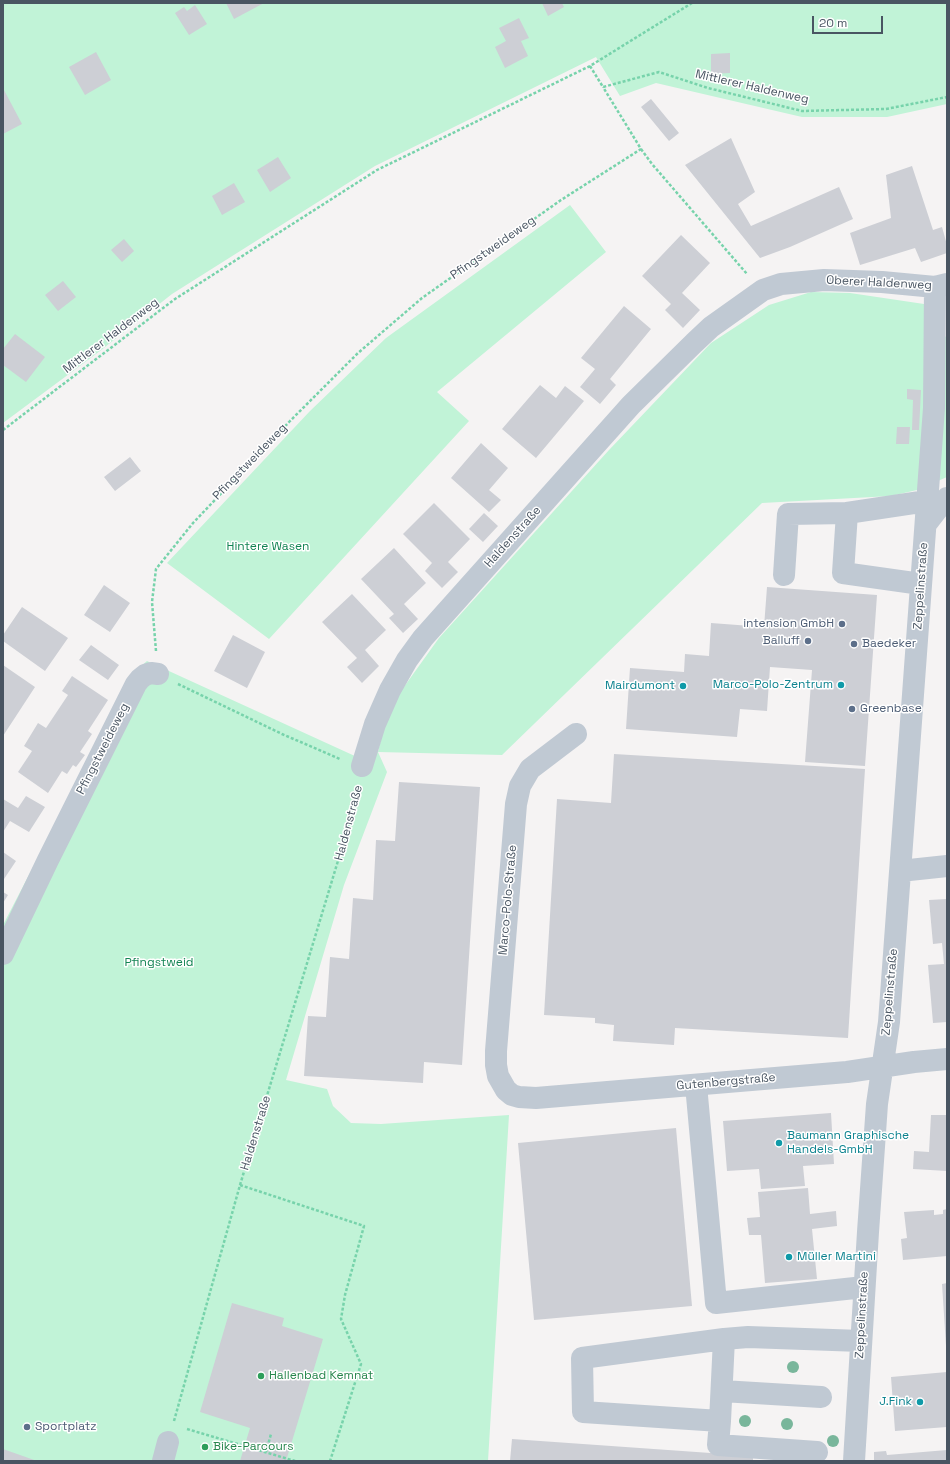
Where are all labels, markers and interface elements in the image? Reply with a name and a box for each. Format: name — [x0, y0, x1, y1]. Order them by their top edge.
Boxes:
scale bar — [814, 8, 885, 34]
text: 20 m — [819, 15, 847, 31]
street label: Mittlerer Haldenweg — [694, 67, 810, 107]
street label: Pfingstweideweg — [448, 213, 538, 283]
street label: Oberer Haldenweg — [826, 273, 932, 293]
street label: Mittlerer Haldenweg — [60, 295, 162, 377]
street label: Pfingstweideweg — [210, 421, 290, 503]
street label: Haldenstraße — [482, 503, 544, 571]
park label: Hintere Wasen — [227, 540, 309, 554]
street label: Zeppelinstraße — [911, 542, 931, 630]
place label: intension GmbH — [743, 617, 834, 631]
marker: intension GmbH — [837, 619, 847, 629]
place label: Balluff — [763, 634, 800, 648]
marker: Balluff — [803, 636, 813, 646]
place label: Baedeker — [862, 637, 916, 651]
marker: Baedeker — [849, 639, 859, 649]
place label: Marco-Polo-Zentrum — [713, 678, 833, 692]
place label: Mairdumont — [605, 679, 675, 693]
marker: Marco-Polo-Zentrum — [836, 680, 846, 690]
marker: Mairdumont — [678, 681, 688, 691]
street label: Pfingstweideweg — [74, 701, 132, 797]
place label: Greenbase — [860, 702, 922, 716]
marker: Greenbase — [847, 704, 857, 714]
street label: Haldenstraße — [332, 784, 366, 862]
street label: Marco-Polo-Straße — [496, 844, 520, 956]
street label: Zeppelinstraße — [879, 948, 901, 1036]
park label: Pfingstweid — [124, 956, 194, 970]
street label: Gutenbergstraße — [676, 1070, 776, 1094]
street label: Haldenstraße — [238, 1094, 274, 1172]
place label: Baumann Graphische Handels-GmbH — [787, 1129, 909, 1157]
marker: Baumann Graphische Handels-GmbH — [774, 1138, 784, 1148]
place label: Müller Martini — [797, 1250, 876, 1264]
marker: Müller Martini — [784, 1252, 794, 1262]
street label: Zeppelinstraße — [853, 1271, 871, 1359]
place label: Hallenbad Kemnat — [269, 1369, 373, 1383]
marker: Hallenbad Kemnat — [256, 1371, 266, 1381]
place label: J.Fink — [879, 1395, 912, 1409]
marker: J.Fink — [915, 1397, 925, 1407]
place label: Sportplatz — [35, 1420, 97, 1434]
marker: Sportplatz — [22, 1422, 32, 1432]
place label: Bike-Parcours — [213, 1440, 294, 1454]
marker: Bike-Parcours — [200, 1442, 210, 1452]

